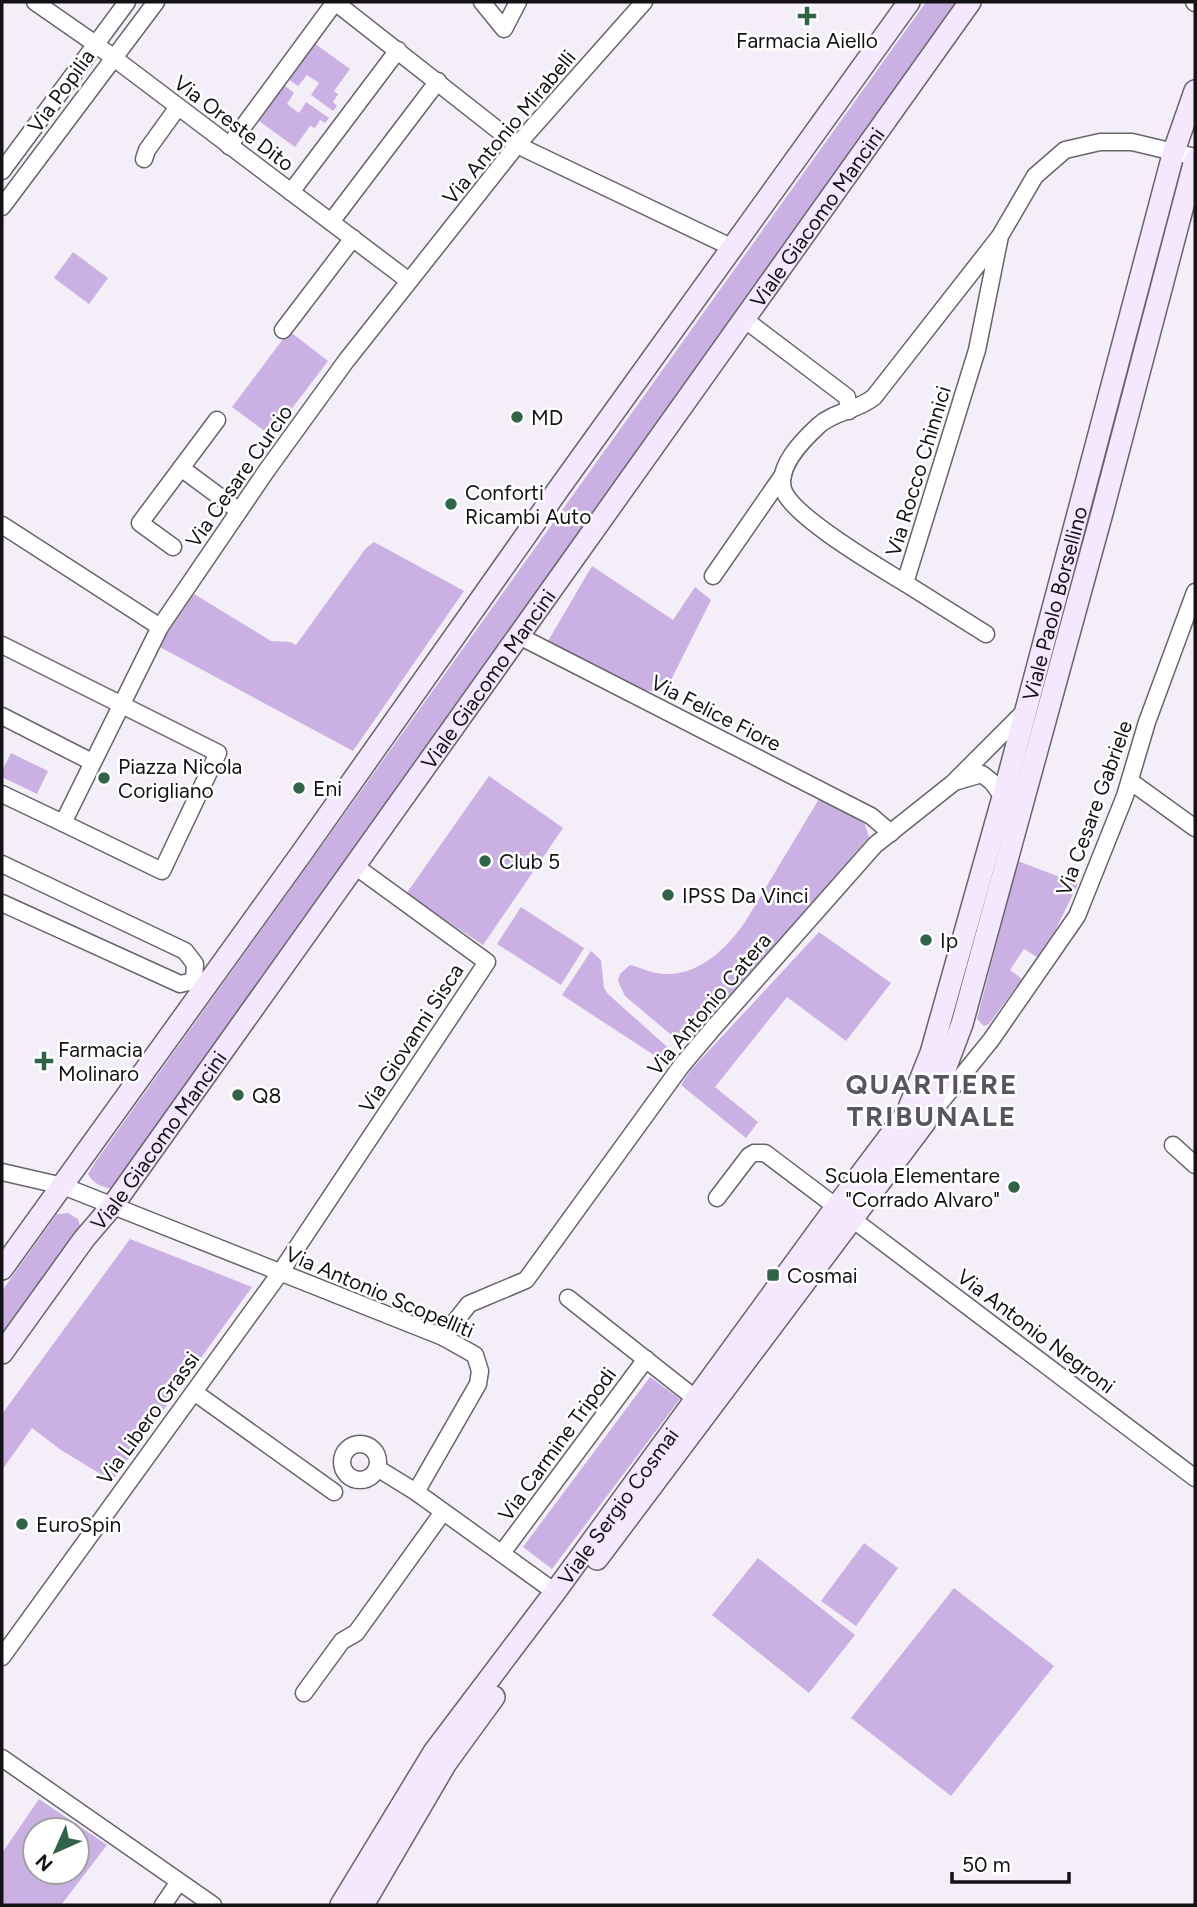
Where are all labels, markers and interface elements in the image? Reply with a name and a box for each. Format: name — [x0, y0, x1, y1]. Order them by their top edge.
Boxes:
marker: Farmacia Aiello — [799, 8, 815, 24]
place label: Farmacia Aiello — [736, 28, 878, 53]
street label: Via Popilia — [22, 44, 100, 138]
street label: Via Antonio Mirabelli — [437, 45, 581, 209]
street label: Via Oreste Dito — [169, 70, 299, 176]
street label: Viale Giacomo Mancini — [744, 122, 889, 312]
street label: Via Rocco Chinnici — [880, 383, 956, 559]
street label: Via Cesare Curcio — [180, 400, 298, 552]
place label: MD — [531, 405, 563, 430]
marker: MD — [509, 409, 525, 425]
place label: Conforti Ricambi Auto — [465, 480, 591, 529]
marker: Conforti Ricambi Auto — [443, 496, 459, 512]
street label: Viale Paolo Borsellino — [1017, 504, 1092, 703]
street label: Viale Giacomo Mancini — [415, 584, 560, 774]
street label: Via Felice Fiore — [647, 669, 785, 757]
street label: Via Cesare Gabriele — [1051, 717, 1137, 899]
place label: Piazza Nicola Corigliano — [118, 754, 242, 803]
marker: Piazza Nicola Corigliano — [96, 770, 112, 786]
place label: Eni — [313, 776, 342, 801]
marker: Eni — [291, 780, 307, 796]
place label: Club 5 — [499, 849, 560, 874]
marker: Club 5 — [477, 853, 493, 869]
place label: IPSS Da Vinci — [682, 883, 809, 908]
marker: IPSS Da Vinci — [660, 887, 676, 903]
street label: Via Antonio Catera — [642, 928, 776, 1080]
place label: Ip — [940, 928, 958, 953]
marker: Ip — [918, 932, 934, 948]
street label: Via Giovanni Sisca — [354, 959, 468, 1117]
place label: Farmacia Molinaro — [58, 1037, 143, 1086]
street label: Viale Giacomo Mancini — [85, 1046, 231, 1235]
marker: Farmacia Molinaro — [36, 1053, 52, 1069]
district label: QUARTIERE TRIBUNALE — [845, 1067, 1019, 1133]
place label: Q8 — [252, 1083, 281, 1108]
marker: Q8 — [230, 1087, 246, 1103]
place label: Scuola Elementare "Corrado Alvaro" — [825, 1163, 1000, 1212]
marker: Scuola Elementare "Corrado Alvaro" — [1006, 1179, 1022, 1195]
street label: Via Antonio Scopelliti — [282, 1241, 478, 1343]
place label: Cosmai — [787, 1263, 858, 1288]
street label: Via Antonio Negroni — [952, 1263, 1120, 1399]
marker: Cosmai — [765, 1267, 781, 1283]
street label: Via Libero Grassi — [92, 1347, 204, 1489]
street label: Via Carmine Tripodi — [493, 1362, 621, 1526]
street label: Viale Sergio Cosmai — [552, 1423, 683, 1589]
place label: EuroSpin — [36, 1512, 121, 1537]
marker: EuroSpin — [14, 1516, 30, 1532]
north arrow — [21, 1816, 91, 1886]
scale bar — [952, 1840, 1069, 1884]
text: N — [31, 1849, 58, 1876]
text: 50 m — [962, 1852, 1011, 1877]

